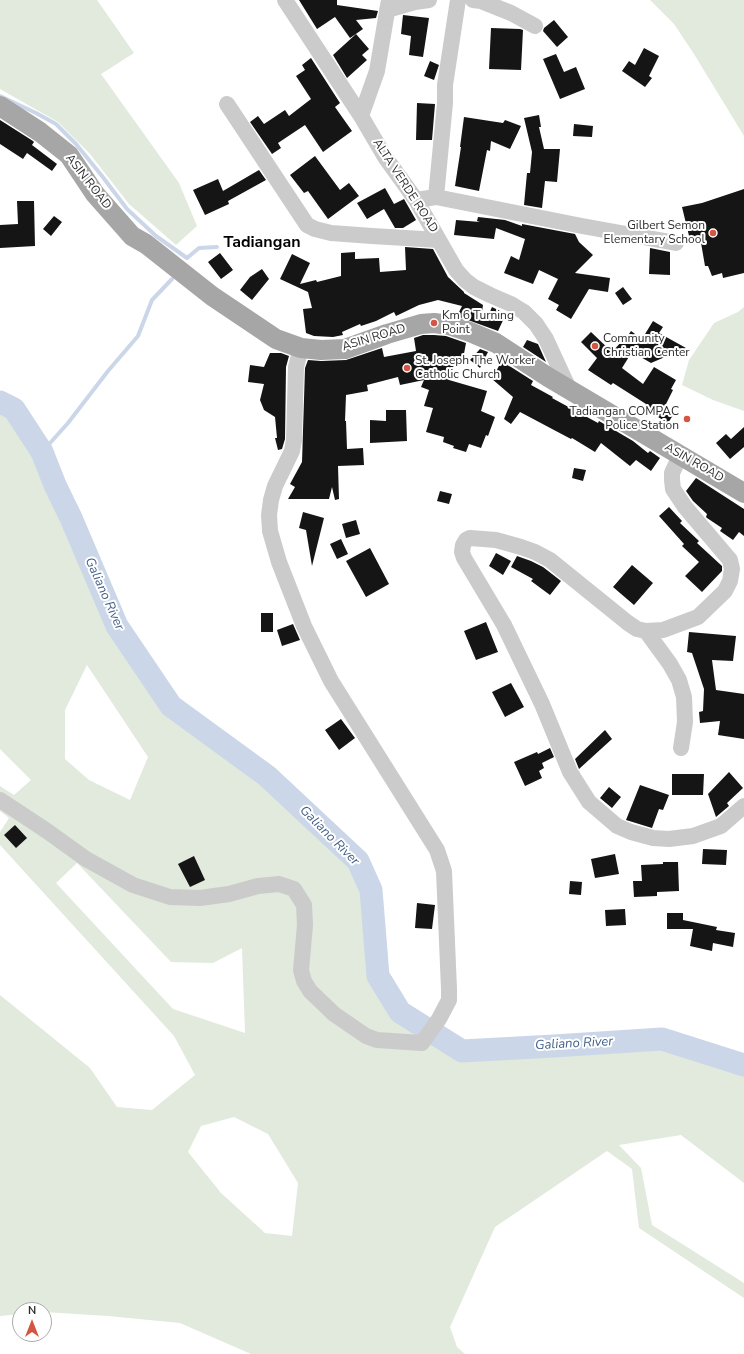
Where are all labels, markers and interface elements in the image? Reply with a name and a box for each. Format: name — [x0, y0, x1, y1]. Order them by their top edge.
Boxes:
street label: ALTA VERDE ROAD — [369, 136, 441, 236]
street label: ASIN ROAD — [62, 152, 114, 212]
place label: Gilbert Semon Elementary School — [604, 219, 705, 247]
marker: Gilbert Semon Elementary School — [708, 228, 718, 238]
district label: Tadiangan — [223, 233, 301, 253]
place label: Km 6 Turning Point — [442, 309, 514, 337]
marker: Km 6 Turning Point — [429, 318, 439, 328]
street label: ASIN ROAD — [340, 322, 408, 354]
place label: Community Christian Center — [603, 332, 690, 360]
marker: Community Christian Center — [590, 341, 600, 351]
place label: St. Joseph The Worker Catholic Church — [415, 354, 536, 382]
marker: St. Joseph The Worker Catholic Church — [402, 363, 412, 373]
place label: Tadiangan COMPAC Police Station — [569, 405, 679, 433]
marker: Tadiangan COMPAC Police Station — [682, 414, 692, 424]
street label: ASIN ROAD — [662, 440, 726, 486]
water label: Galiano River — [81, 555, 127, 633]
water label: Galiano River — [296, 803, 362, 869]
water label: Galiano River — [535, 1034, 613, 1054]
north arrow — [12, 1302, 52, 1342]
text: N — [28, 1303, 36, 1318]

